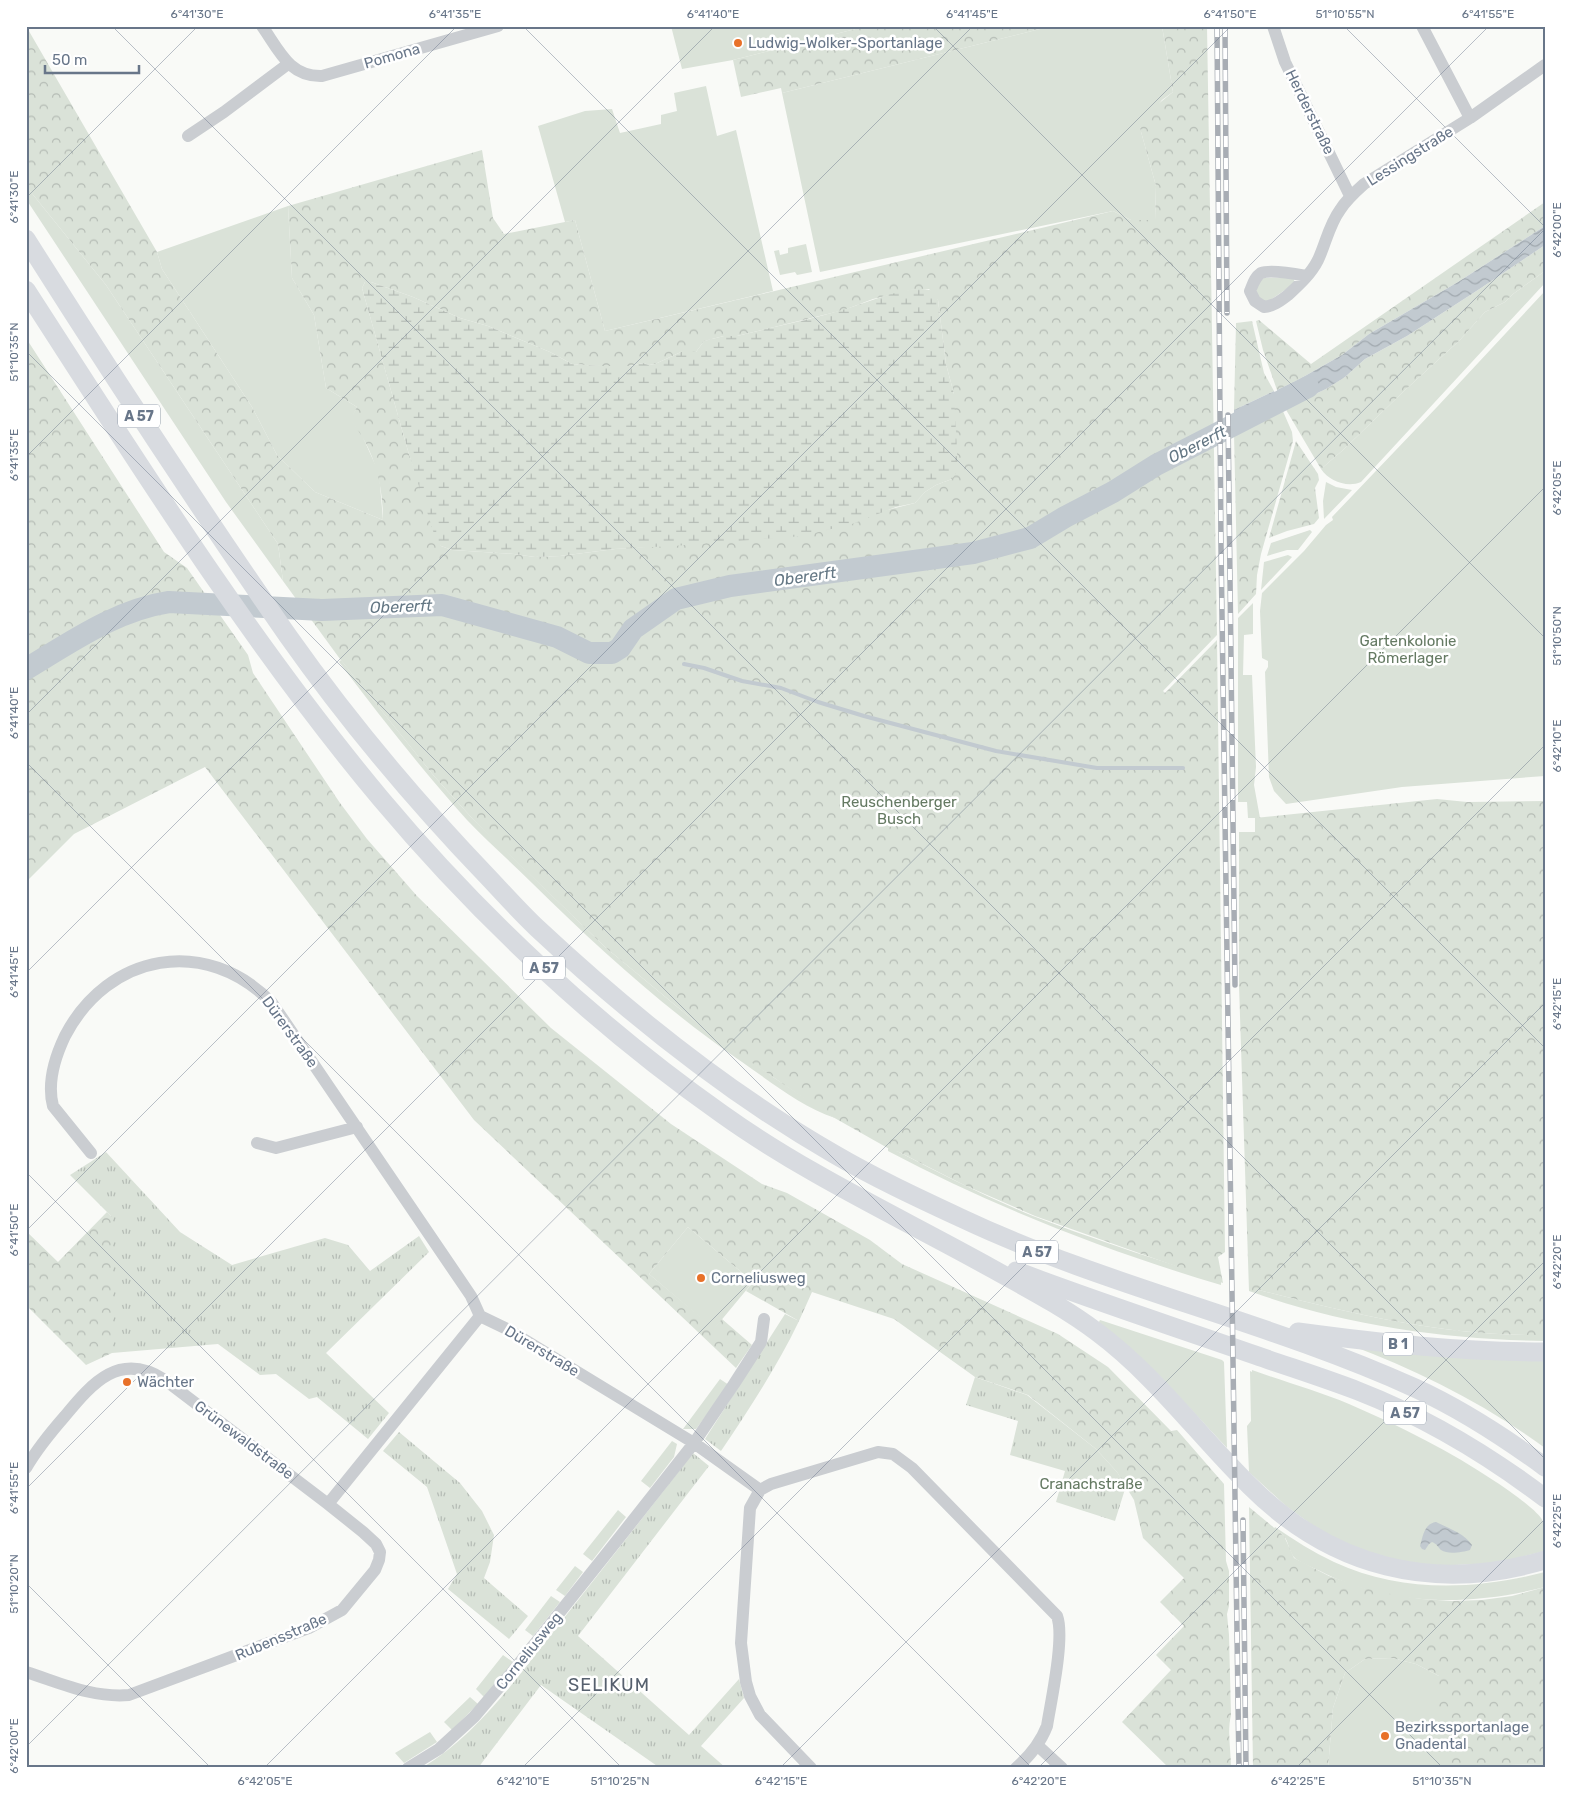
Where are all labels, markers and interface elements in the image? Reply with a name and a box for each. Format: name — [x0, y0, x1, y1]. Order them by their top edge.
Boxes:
text: 6°41'30"E — [171, 7, 223, 21]
text: 6°41'35"E — [429, 7, 481, 21]
text: 6°41'40"E — [687, 7, 739, 21]
text: 6°41'45"E — [946, 7, 998, 21]
text: 6°41'50"E — [1204, 7, 1256, 21]
text: 51°10'55"N — [1315, 7, 1375, 21]
text: 6°41'55"E — [1462, 7, 1514, 21]
place label: Ludwig-Wolker-Sportanlage — [748, 34, 943, 52]
marker: Ludwig-Wolker-Sportanlage — [732, 37, 744, 49]
street label: Pomona — [362, 39, 422, 73]
scale bar — [45, 42, 139, 74]
text: 50 m — [52, 51, 87, 69]
street label: Herderstraße — [1282, 67, 1338, 157]
street label: Lessingstraße — [1364, 122, 1456, 190]
text: 6°41'30"E — [7, 171, 21, 223]
text: 6°42'00"E — [1550, 202, 1564, 258]
text: 51°10'35"N — [7, 322, 21, 382]
road number: A 57 — [118, 404, 160, 428]
water label: Obererft — [1165, 421, 1230, 467]
text: 6°41'35"E — [7, 429, 21, 481]
text: 6°42'05"E — [1550, 461, 1564, 516]
water label: Obererft — [773, 563, 838, 590]
water label: Obererft — [369, 596, 433, 617]
text: 51°10'50"N — [1550, 606, 1564, 666]
park label: Gartenkolonie Römerlager — [1360, 632, 1456, 667]
text: 6°41'40"E — [7, 687, 21, 739]
text: 6°42'10"E — [1550, 719, 1564, 773]
park label: Reuschenberger Busch — [841, 793, 957, 828]
text: 6°41'45"E — [7, 946, 21, 998]
road number: A 57 — [523, 956, 565, 980]
text: 6°42'15"E — [1550, 978, 1564, 1030]
street label: Dürerstraße — [258, 993, 322, 1071]
text: 6°41'50"E — [7, 1204, 21, 1256]
text: 6°42'20"E — [1550, 1235, 1564, 1289]
road number: A 57 — [1016, 1240, 1058, 1264]
place label: Corneliusweg — [711, 1269, 806, 1287]
marker: Corneliusweg — [695, 1272, 707, 1284]
street label: Dürerstraße — [502, 1322, 582, 1380]
road number: B 1 — [1383, 1332, 1413, 1356]
place label: Wächter — [137, 1373, 195, 1391]
marker: Wächter — [121, 1376, 133, 1388]
street label: Grünewaldstraße — [191, 1397, 297, 1483]
road number: A 57 — [1384, 1402, 1426, 1425]
text: 6°41'55"E — [7, 1462, 21, 1514]
park label: Cranachstraße — [1039, 1475, 1143, 1493]
text: 6°42'25"E — [1550, 1494, 1564, 1548]
text: 51°10'20"N — [7, 1554, 21, 1614]
street label: Corneliusweg — [492, 1609, 566, 1693]
street label: Rubensstraße — [233, 1610, 329, 1664]
district label: SELIKUM — [568, 1674, 650, 1696]
text: 6°42'00"E — [7, 1718, 21, 1774]
place label: Bezirkssportanlage Gnadental — [1395, 1718, 1529, 1753]
marker: Bezirkssportanlage Gnadental — [1379, 1730, 1391, 1742]
text: 6°42'05"E — [238, 1774, 293, 1788]
text: 6°42'10"E — [496, 1774, 550, 1788]
text: 51°10'25"N — [590, 1774, 650, 1788]
text: 6°42'15"E — [755, 1774, 807, 1788]
text: 6°42'20"E — [1012, 1774, 1066, 1788]
text: 6°42'25"E — [1271, 1774, 1325, 1788]
text: 51°10'35"N — [1412, 1774, 1472, 1788]

